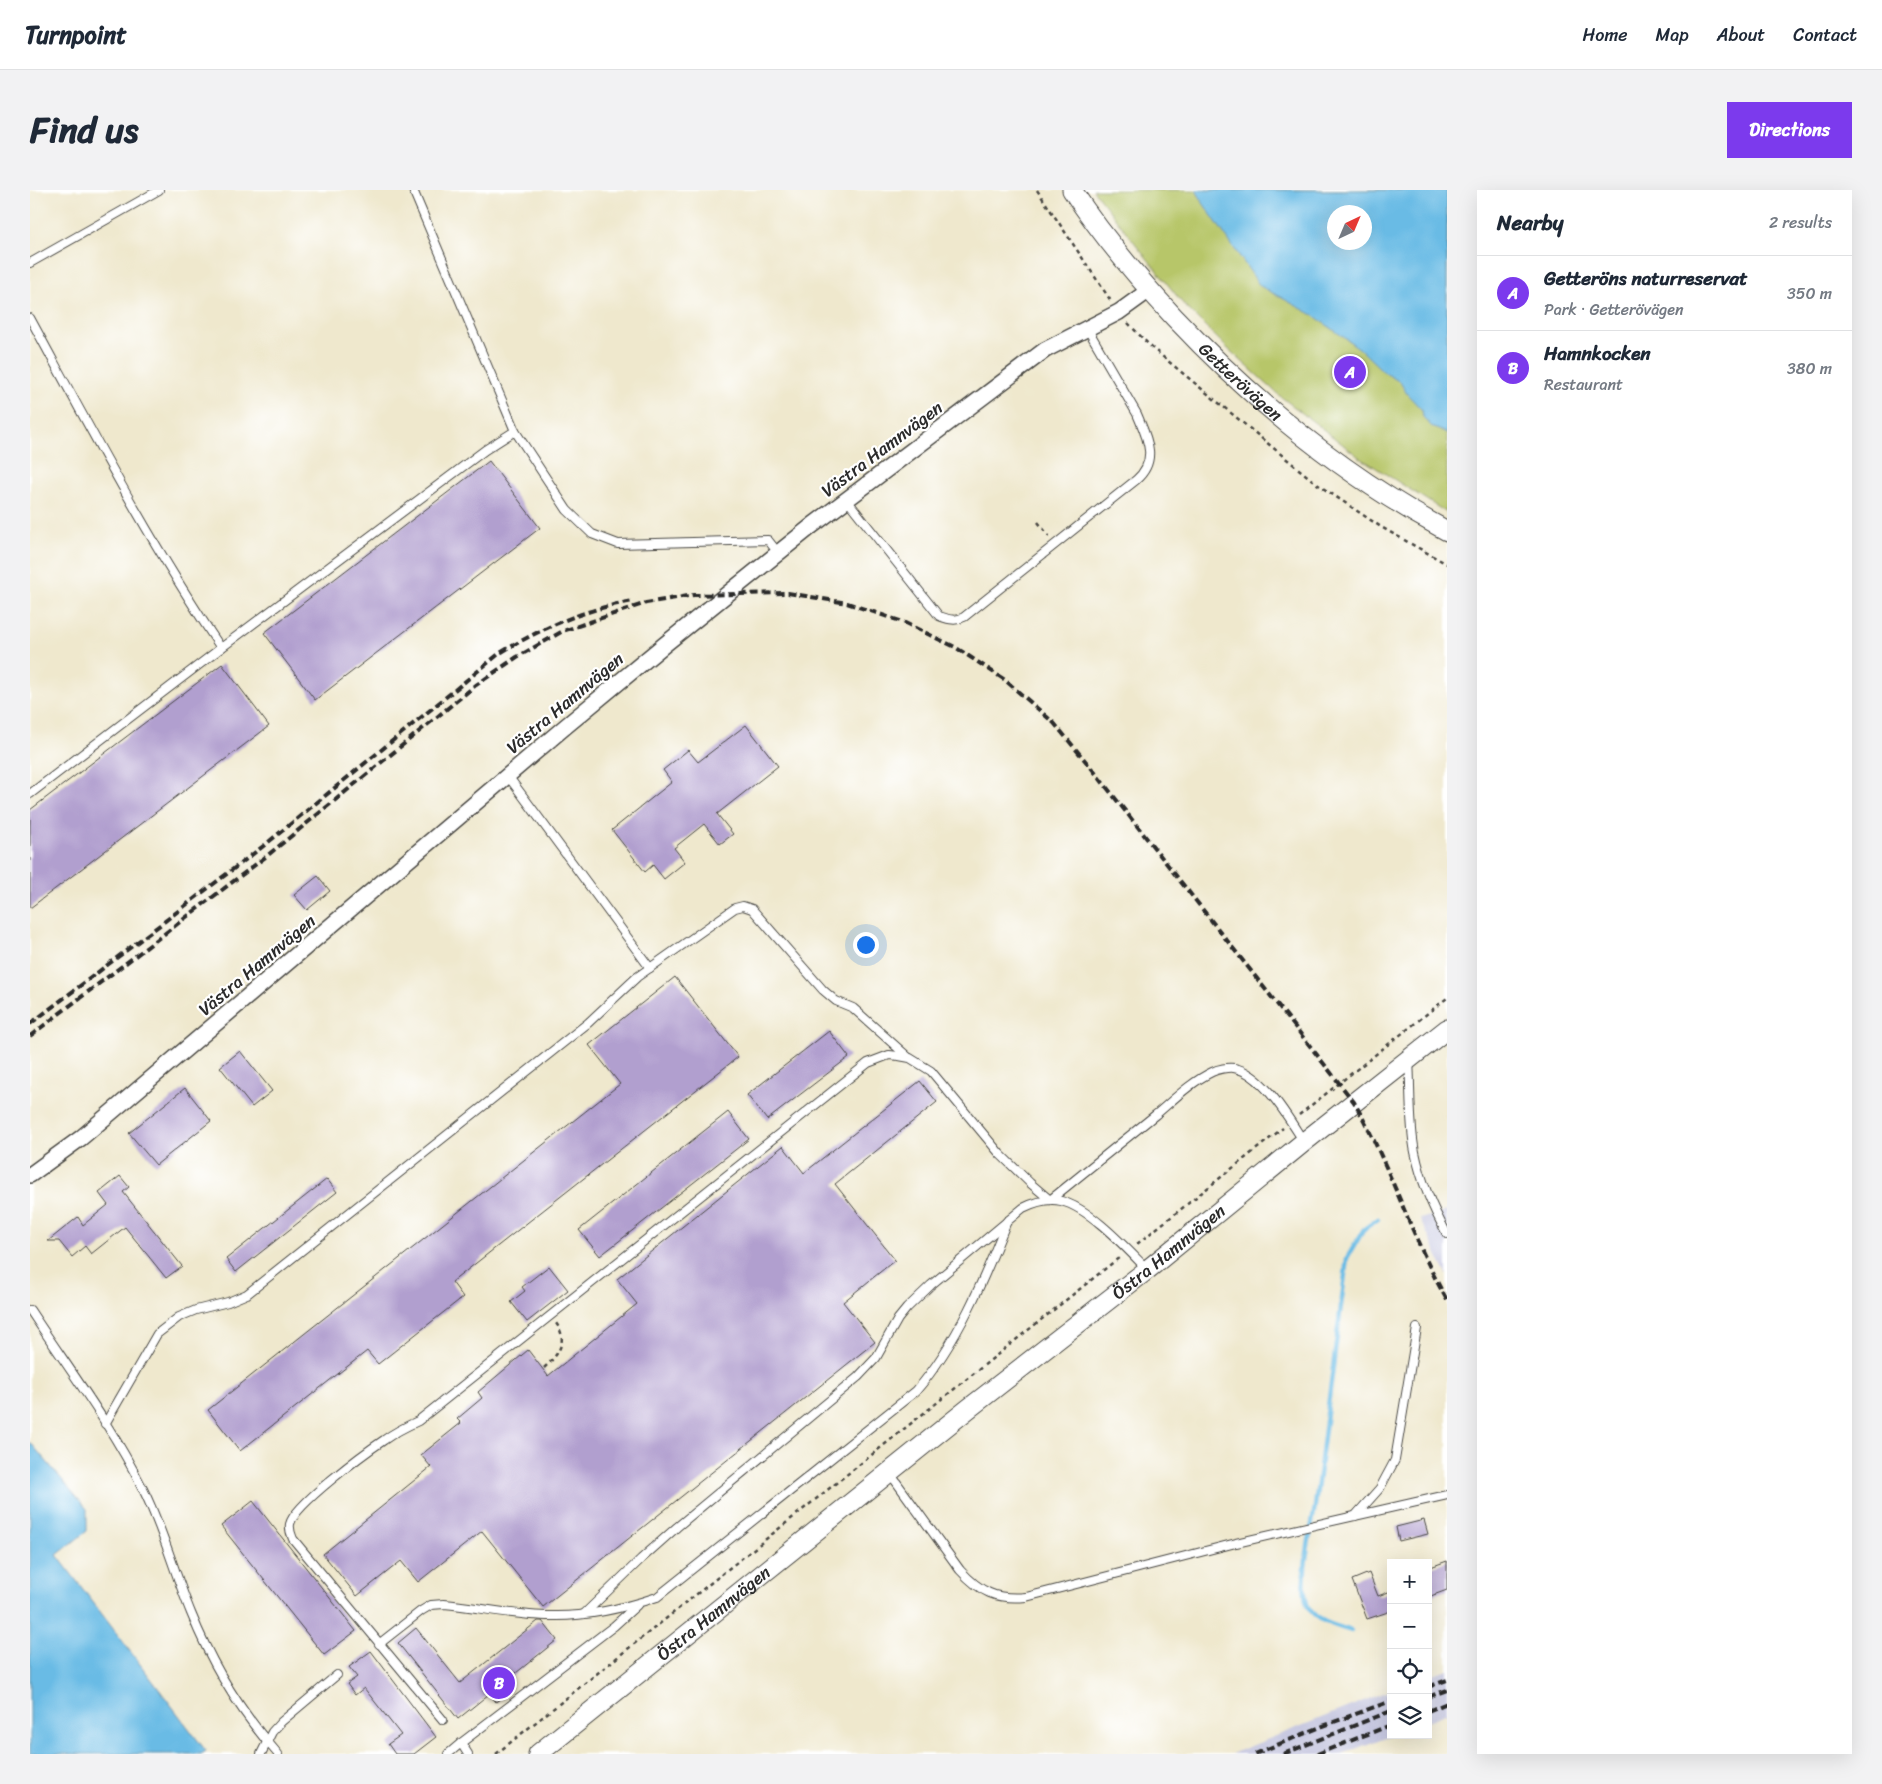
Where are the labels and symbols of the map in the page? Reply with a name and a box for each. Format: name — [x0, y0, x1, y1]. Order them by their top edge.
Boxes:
north arrow — [1327, 205, 1372, 250]
street label: Getterövägen — [1190, 334, 1290, 430]
pin: A — [1334, 353, 1366, 391]
street label: Västra Hamnvägen — [814, 392, 950, 506]
street label: Västra Hamnvägen — [499, 644, 631, 762]
street label: Västra Hamnvägen — [191, 906, 323, 1024]
your location — [853, 932, 879, 958]
street label: Östra Hamnvägen — [1104, 1196, 1233, 1308]
street label: Östra Hamnvägen — [649, 1557, 778, 1669]
pin: B — [483, 1664, 515, 1702]

